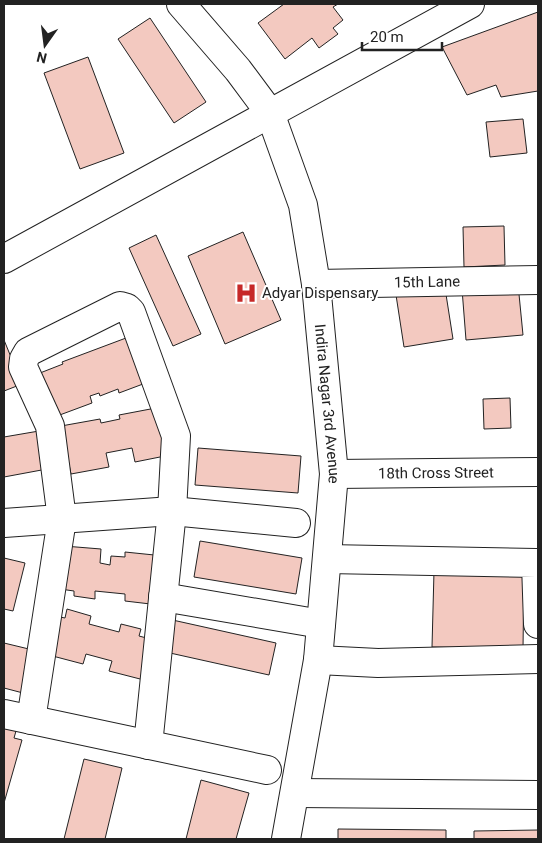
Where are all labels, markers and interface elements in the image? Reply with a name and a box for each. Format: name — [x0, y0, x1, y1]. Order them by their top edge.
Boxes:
north arrow — [20, 20, 70, 70]
scale bar — [362, 20, 442, 52]
text: 20 m — [370, 28, 404, 46]
text: N — [35, 49, 49, 67]
street label: 15th Lane — [394, 272, 460, 292]
hospital icon: Adyar Dispensary — [233, 280, 259, 306]
place label: Adyar Dispensary — [262, 284, 378, 302]
street label: Indira Nagar 3rd Avenue — [311, 323, 343, 484]
street label: 18th Cross Street — [378, 463, 494, 483]

